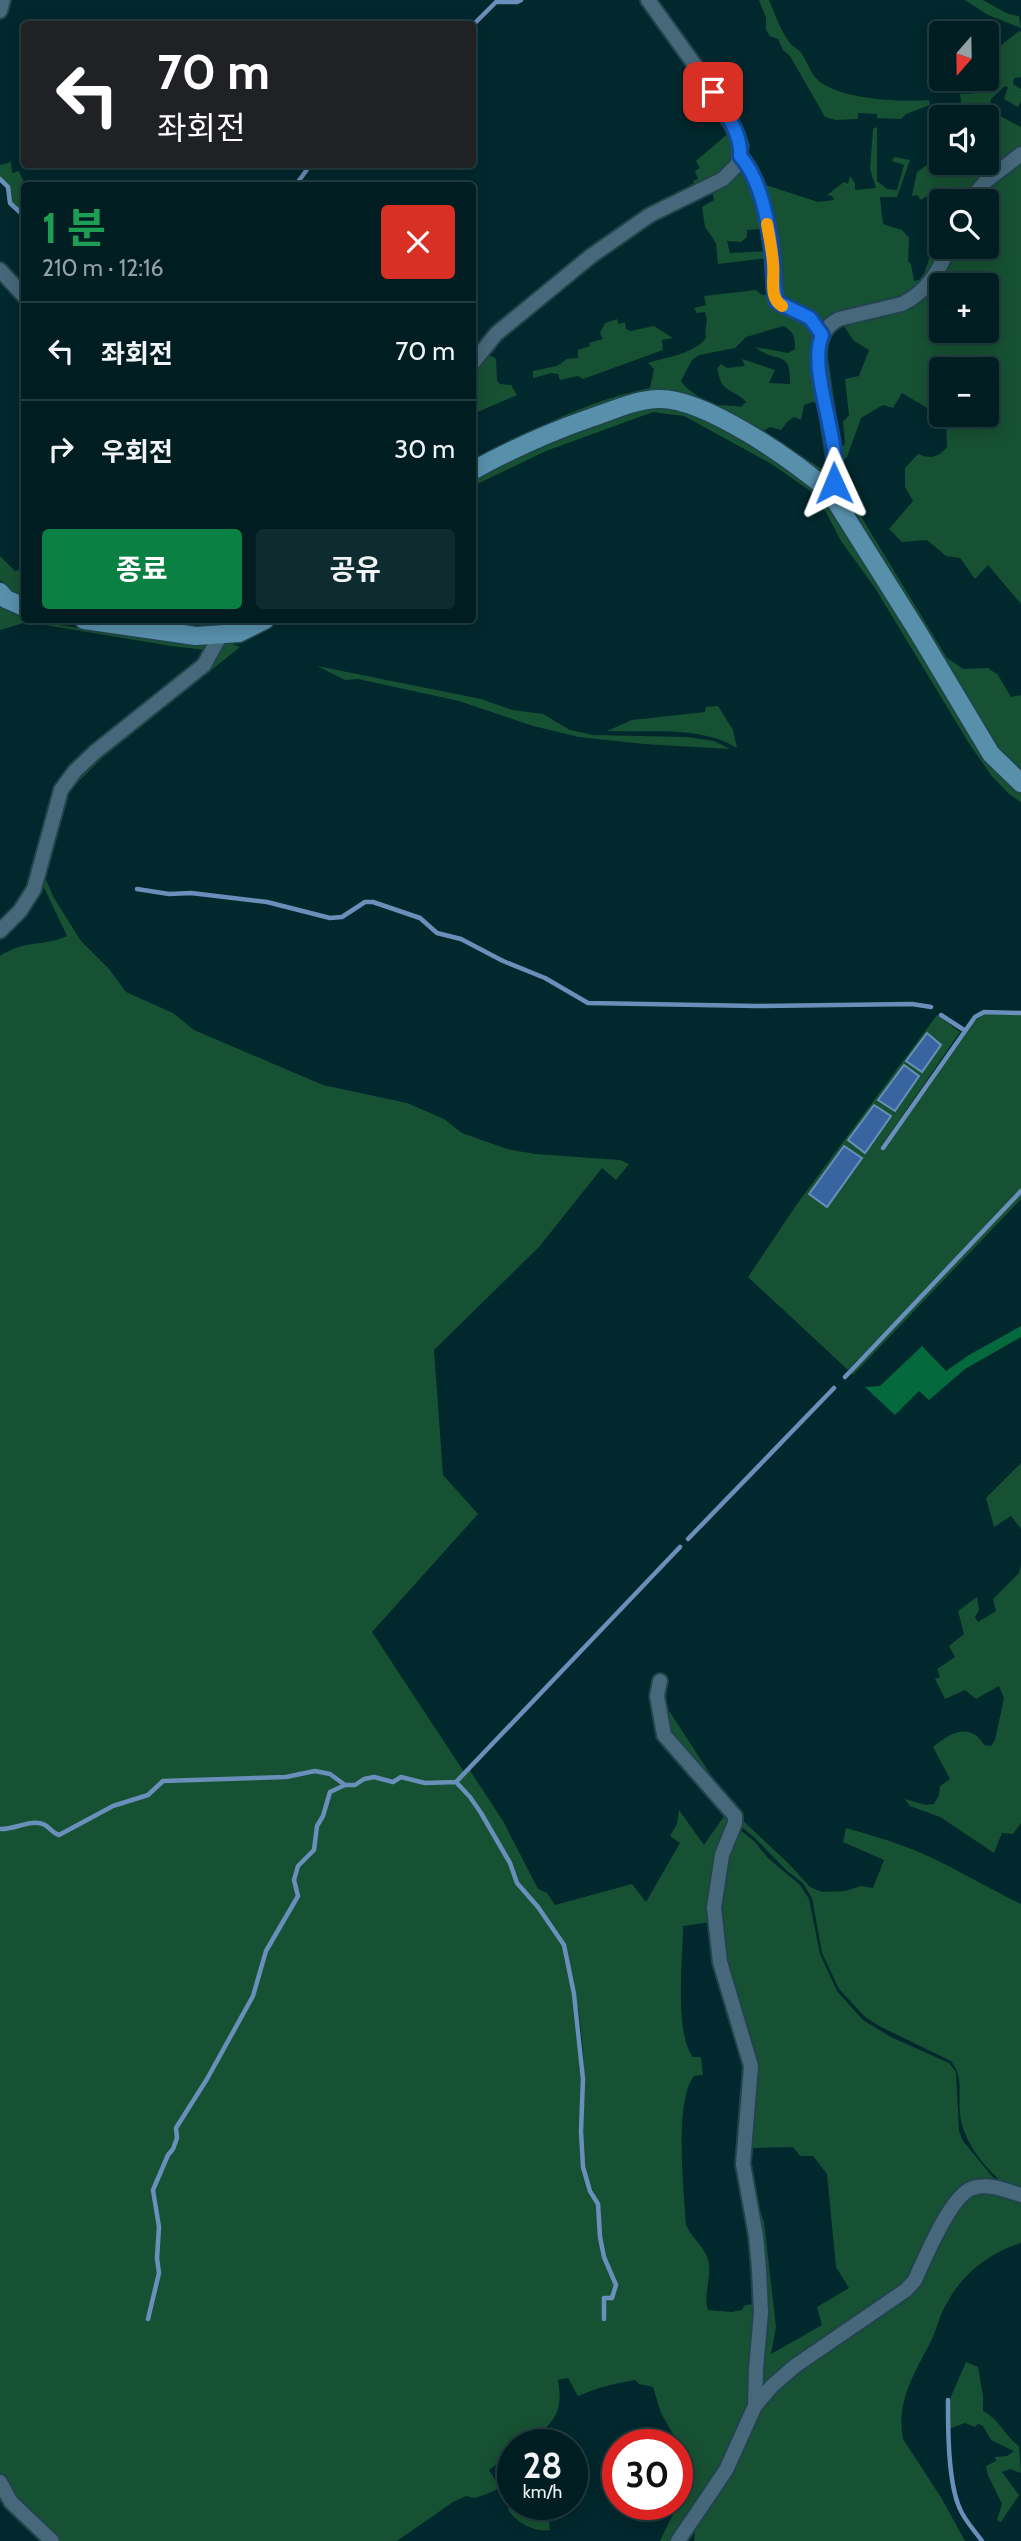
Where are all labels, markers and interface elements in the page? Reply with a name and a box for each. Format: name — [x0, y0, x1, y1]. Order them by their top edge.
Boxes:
north arrow — [929, 21, 999, 91]
map controls — [929, 21, 999, 427]
text: 70 m — [157, 42, 270, 101]
icon: left — [42, 49, 133, 140]
pin — [683, 62, 743, 122]
icon: arrive — [694, 73, 732, 111]
button: sound — [929, 105, 999, 175]
text: 좌회전 — [157, 108, 245, 147]
button: search — [929, 189, 999, 259]
text: 1 분 — [42, 202, 106, 254]
button: close — [381, 205, 455, 279]
text: 210 m · 12:16 — [42, 254, 164, 282]
button: + — [929, 273, 999, 343]
icon: left — [42, 332, 80, 370]
text: 70 m — [395, 335, 455, 367]
text: 좌회전 — [101, 338, 173, 370]
button: − — [929, 357, 999, 427]
icon: right — [42, 430, 80, 468]
text: 30 m — [394, 433, 455, 465]
text: 우회전 — [101, 436, 173, 468]
position arrow — [797, 446, 871, 520]
button: 종료 — [42, 529, 242, 609]
button: 공유 — [256, 529, 455, 609]
speed limit sign: 30 — [602, 2429, 693, 2520]
text: 28 — [523, 2444, 562, 2487]
text: km/h — [523, 2481, 562, 2503]

